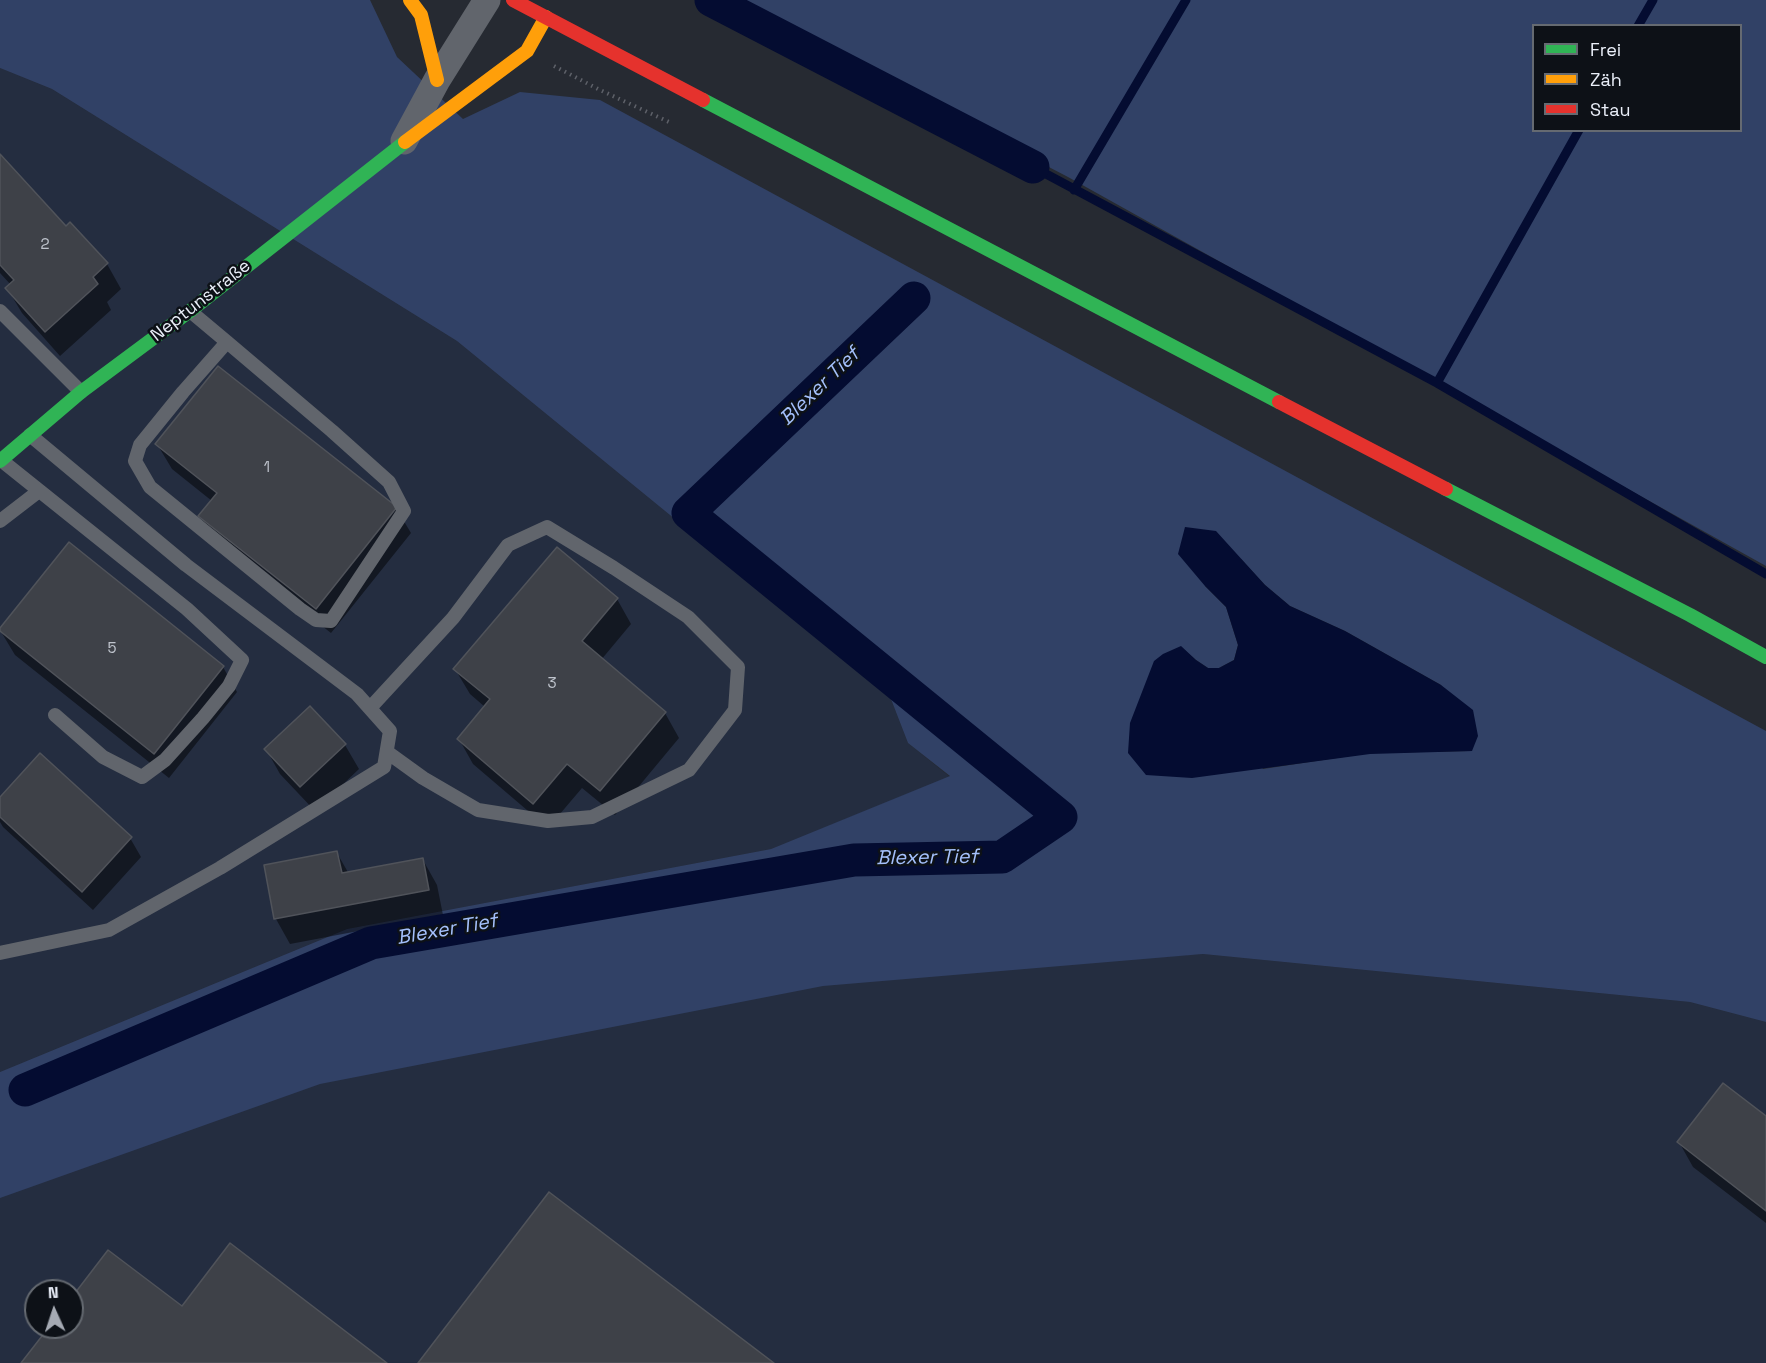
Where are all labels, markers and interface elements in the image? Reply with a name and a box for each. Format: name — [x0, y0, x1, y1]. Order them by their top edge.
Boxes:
legend — [1532, 24, 1742, 132]
text: Frei — [1590, 38, 1621, 61]
text: Zäh — [1590, 68, 1622, 91]
text: Stau — [1590, 98, 1630, 121]
house number: 2 — [40, 236, 50, 254]
street label: Neptunstraße — [147, 255, 255, 347]
water label: Blexer Tief — [775, 343, 865, 431]
house number: 1 — [264, 459, 270, 477]
house number: 5 — [108, 640, 116, 658]
house number: 3 — [547, 675, 557, 693]
water label: Blexer Tief — [876, 845, 978, 871]
water label: Blexer Tief — [395, 909, 499, 951]
north arrow — [24, 1279, 84, 1339]
text: N — [47, 1282, 59, 1303]

